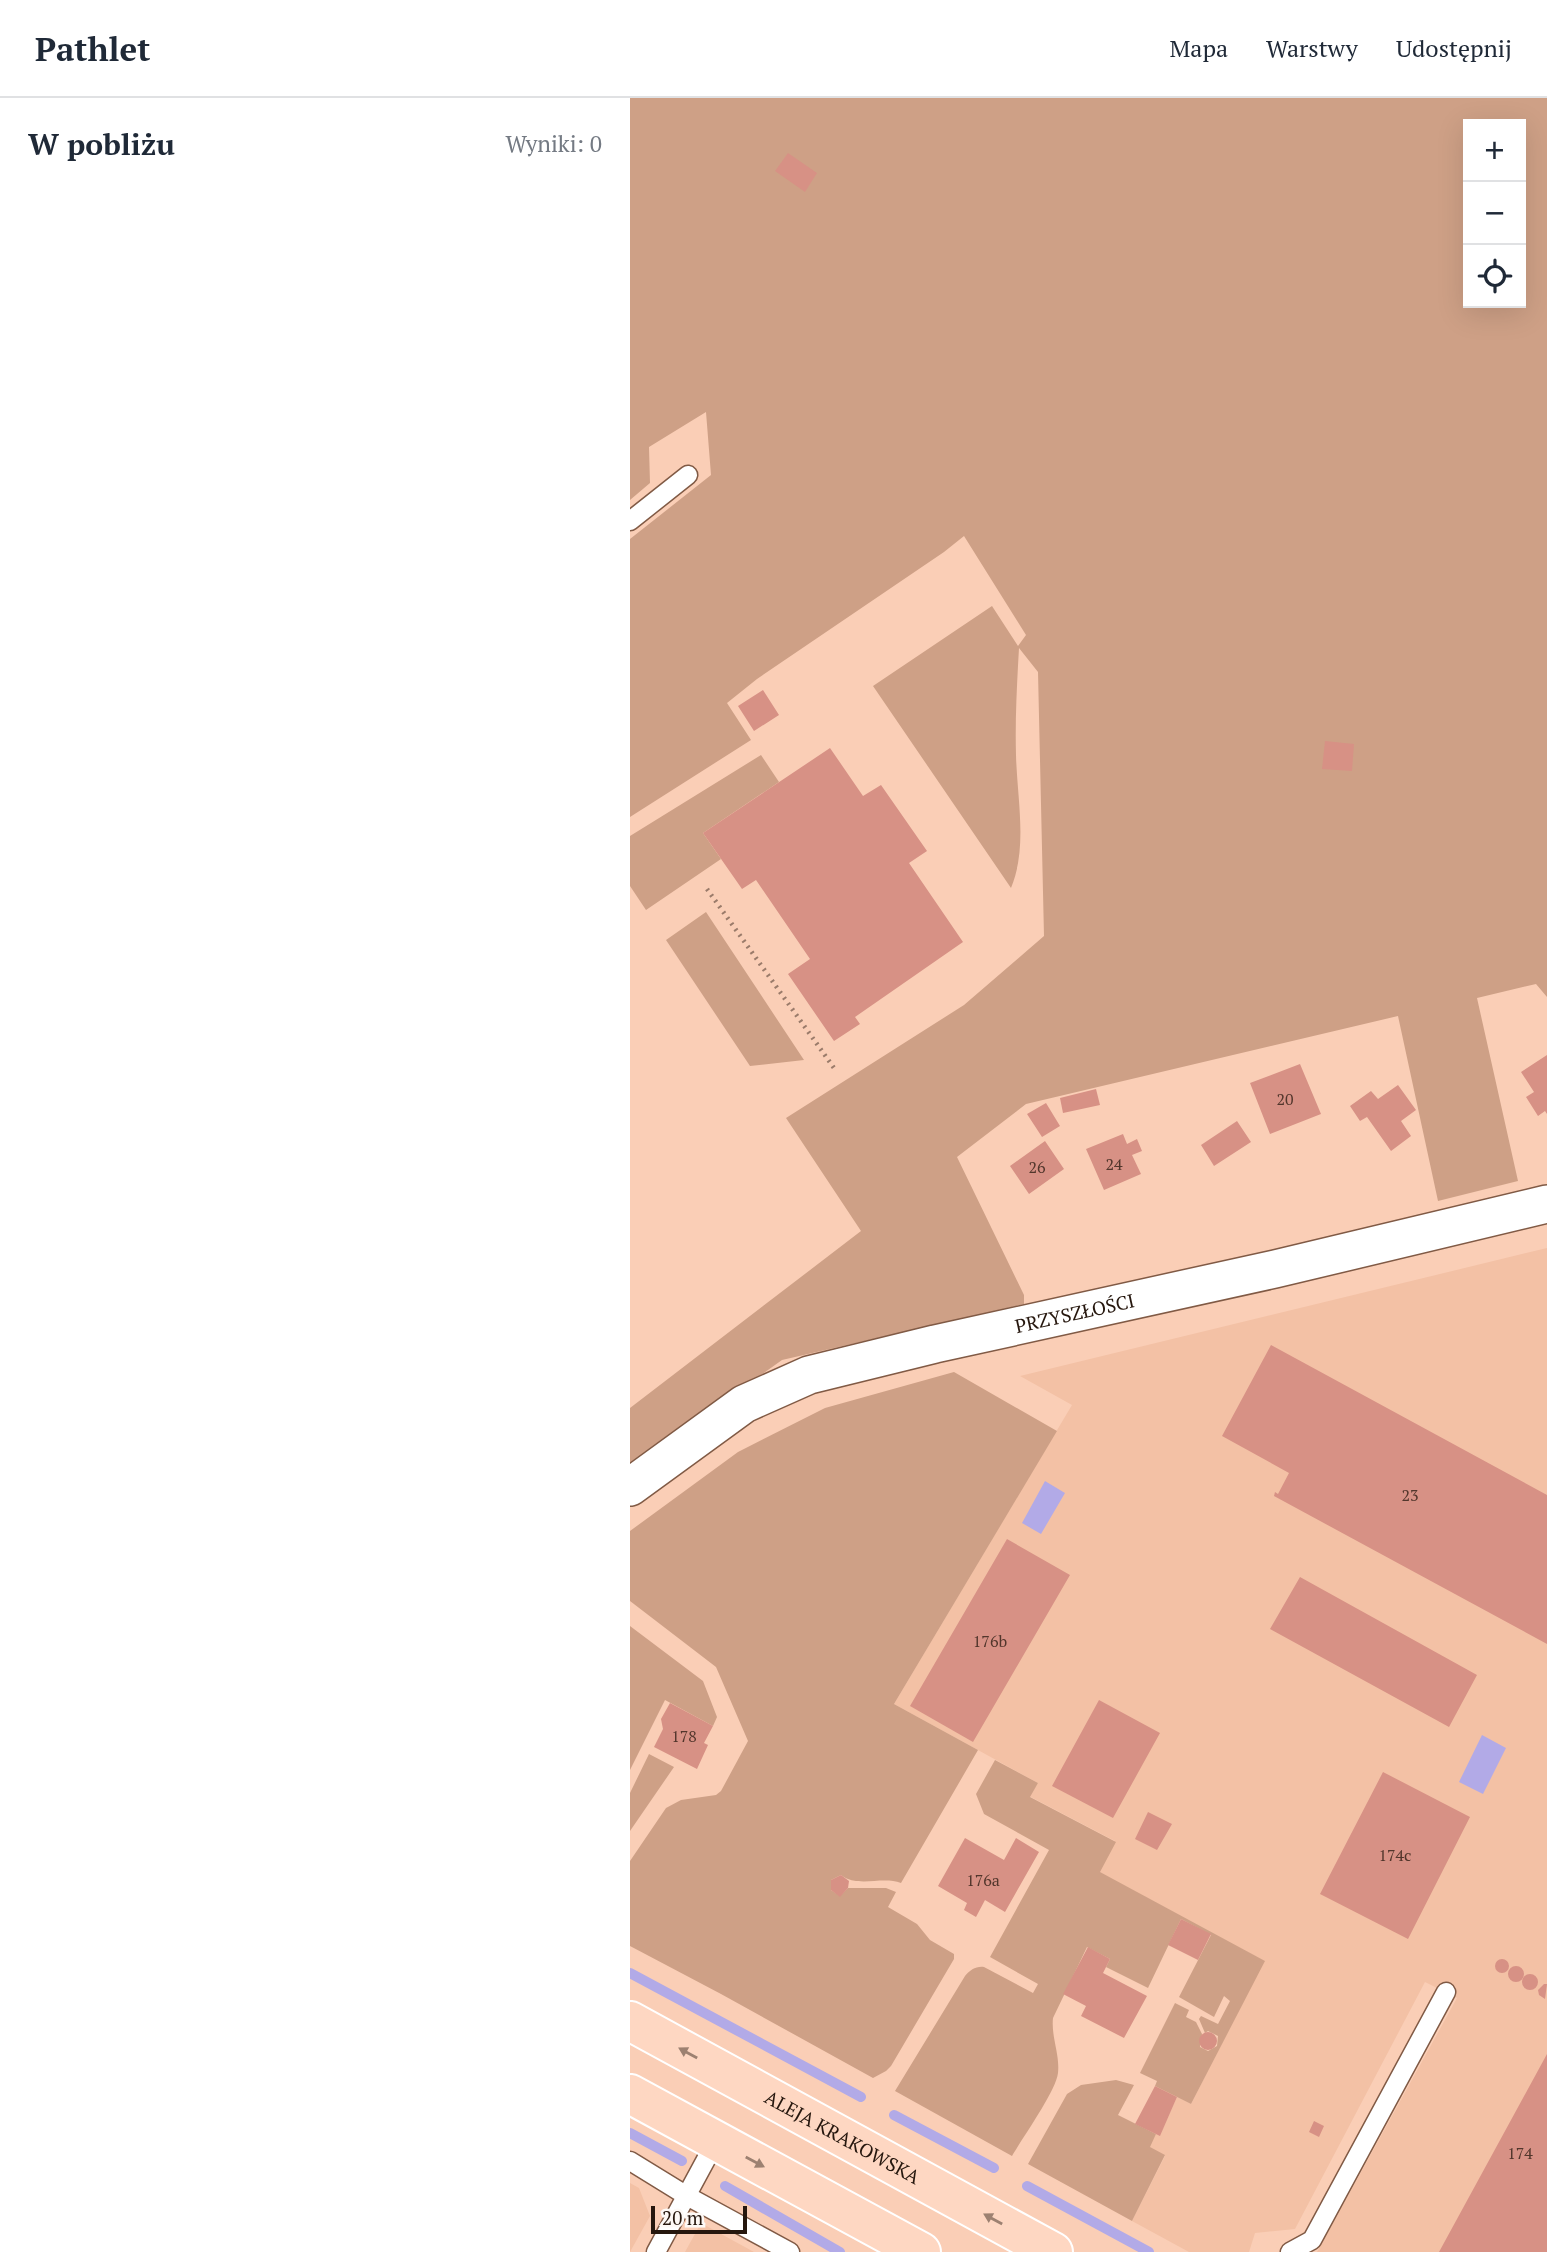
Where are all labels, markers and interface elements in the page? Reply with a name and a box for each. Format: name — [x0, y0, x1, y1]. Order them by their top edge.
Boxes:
text: Pathlet — [35, 27, 150, 70]
text: Mapa — [1169, 32, 1228, 64]
text: Warstwy — [1266, 32, 1358, 64]
text: Udostępnij — [1396, 32, 1512, 64]
map controls — [1463, 119, 1526, 308]
button: + — [1463, 119, 1526, 182]
text: W pobliżu — [28, 124, 175, 164]
text: Wyniki: 0 — [505, 128, 602, 159]
button: − — [1463, 182, 1526, 245]
button: locate — [1463, 245, 1526, 308]
house number: 20 — [1276, 1088, 1294, 1110]
house number: 24 — [1105, 1153, 1123, 1175]
house number: 26 — [1028, 1156, 1046, 1178]
street label: PRZYSZŁOŚCI — [1012, 1287, 1137, 1338]
house number: 23 — [1401, 1484, 1419, 1506]
house number: 176b — [973, 1630, 1007, 1652]
house number: 178 — [671, 1725, 697, 1747]
house number: 174c — [1378, 1844, 1412, 1866]
house number: 176a — [966, 1869, 1000, 1891]
one-way arrow — [678, 2047, 698, 2058]
street label: ALEJA KRAKOWSKA — [761, 2084, 925, 2189]
house number: 174 — [1507, 2142, 1533, 2164]
one-way arrow — [745, 2156, 764, 2168]
scale bar — [651, 2203, 747, 2235]
text: 20 m — [662, 2205, 703, 2230]
one-way arrow — [983, 2213, 1003, 2225]

